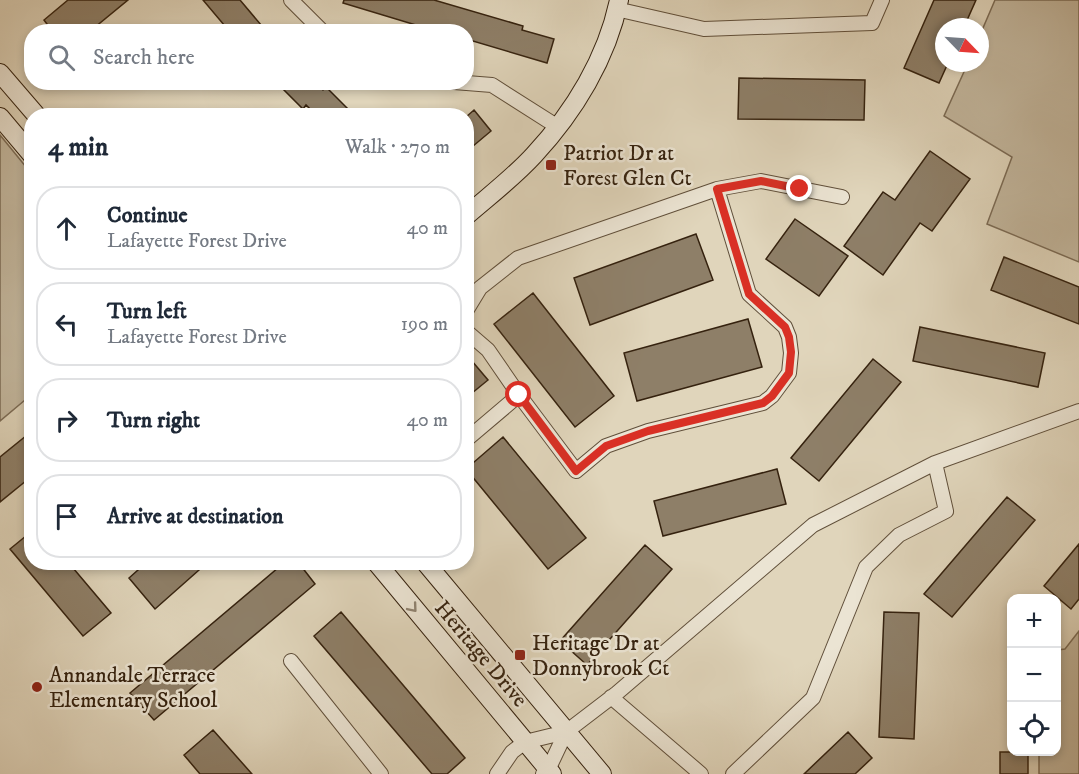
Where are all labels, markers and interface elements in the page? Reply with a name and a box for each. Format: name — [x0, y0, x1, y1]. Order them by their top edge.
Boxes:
north arrow — [935, 18, 989, 72]
search box — [24, 24, 474, 90]
icon: search — [45, 41, 78, 74]
text: Search here — [93, 44, 195, 71]
text: 4 min — [48, 131, 108, 164]
text: Walk · 270 m — [345, 135, 450, 160]
place label: Patriot Dr at Forest Glen Ct — [563, 140, 692, 192]
marker: Patriot Dr at Forest Glen Ct — [544, 158, 558, 172]
route end — [786, 175, 812, 201]
text: Continue — [107, 202, 188, 229]
icon: ahead — [50, 212, 83, 245]
text: 40 m — [406, 216, 448, 241]
text: Lafayette Forest Drive — [107, 229, 287, 254]
text: Turn left — [107, 298, 187, 325]
icon: left — [50, 308, 83, 341]
text: 190 m — [401, 312, 448, 337]
text: Lafayette Forest Drive — [107, 325, 287, 350]
route start — [505, 381, 531, 407]
icon: right — [50, 404, 83, 437]
text: Turn right — [107, 407, 200, 434]
text: 40 m — [406, 408, 448, 433]
icon: arrive — [50, 500, 83, 533]
text: Arrive at destination — [107, 503, 284, 530]
map controls — [1007, 594, 1061, 756]
button: + — [1007, 594, 1061, 648]
street label: Heritage Drive — [428, 595, 533, 713]
one-way arrow — [406, 601, 417, 612]
place label: Heritage Dr at Donnybrook Ct — [532, 630, 669, 682]
marker: Heritage Dr at Donnybrook Ct — [513, 648, 527, 662]
button: − — [1007, 648, 1061, 702]
place label: Annandale Terrace Elementary School — [49, 662, 218, 714]
marker: Annandale Terrace Elementary School — [30, 680, 44, 694]
button: locate — [1007, 702, 1061, 756]

